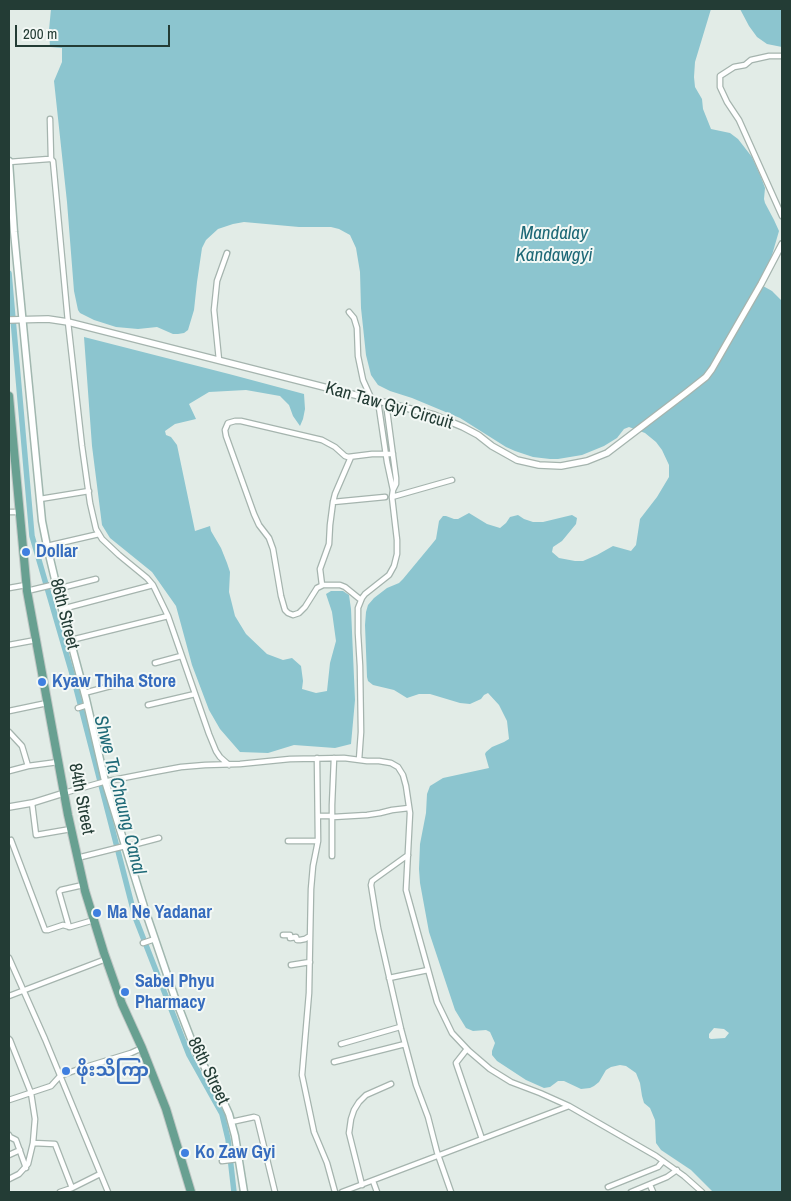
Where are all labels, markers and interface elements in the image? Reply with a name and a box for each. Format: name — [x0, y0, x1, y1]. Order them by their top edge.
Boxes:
scale bar — [18, 15, 172, 47]
text: 200 m — [23, 23, 57, 44]
water label: Mandalay Kandawgyi — [515, 223, 593, 267]
street label: Kan Taw Gyi Circuit — [323, 377, 455, 435]
place label: Dollar — [36, 541, 78, 563]
marker: Dollar — [20, 546, 32, 558]
street label: 86th Street — [45, 576, 83, 652]
place label: Kyaw Thiha Store — [52, 671, 176, 693]
marker: Kyaw Thiha Store — [36, 676, 48, 688]
water label: Shwe Ta Chaung Canal — [88, 713, 150, 877]
street label: 84th Street — [64, 761, 98, 837]
place label: Ma Ne Yadanar — [107, 902, 212, 924]
marker: Ma Ne Yadanar — [91, 907, 103, 919]
place label: Sabel Phyu Pharmacy — [135, 971, 215, 1014]
marker: Sabel Phyu Pharmacy — [119, 986, 131, 998]
street label: 86th Street — [182, 1034, 234, 1108]
place label: ဖိုးသိကြာ — [76, 1060, 149, 1082]
marker: ဖိုးသိကြာ — [60, 1065, 72, 1077]
place label: Ko Zaw Gyi — [195, 1142, 275, 1164]
marker: Ko Zaw Gyi — [179, 1147, 191, 1159]

